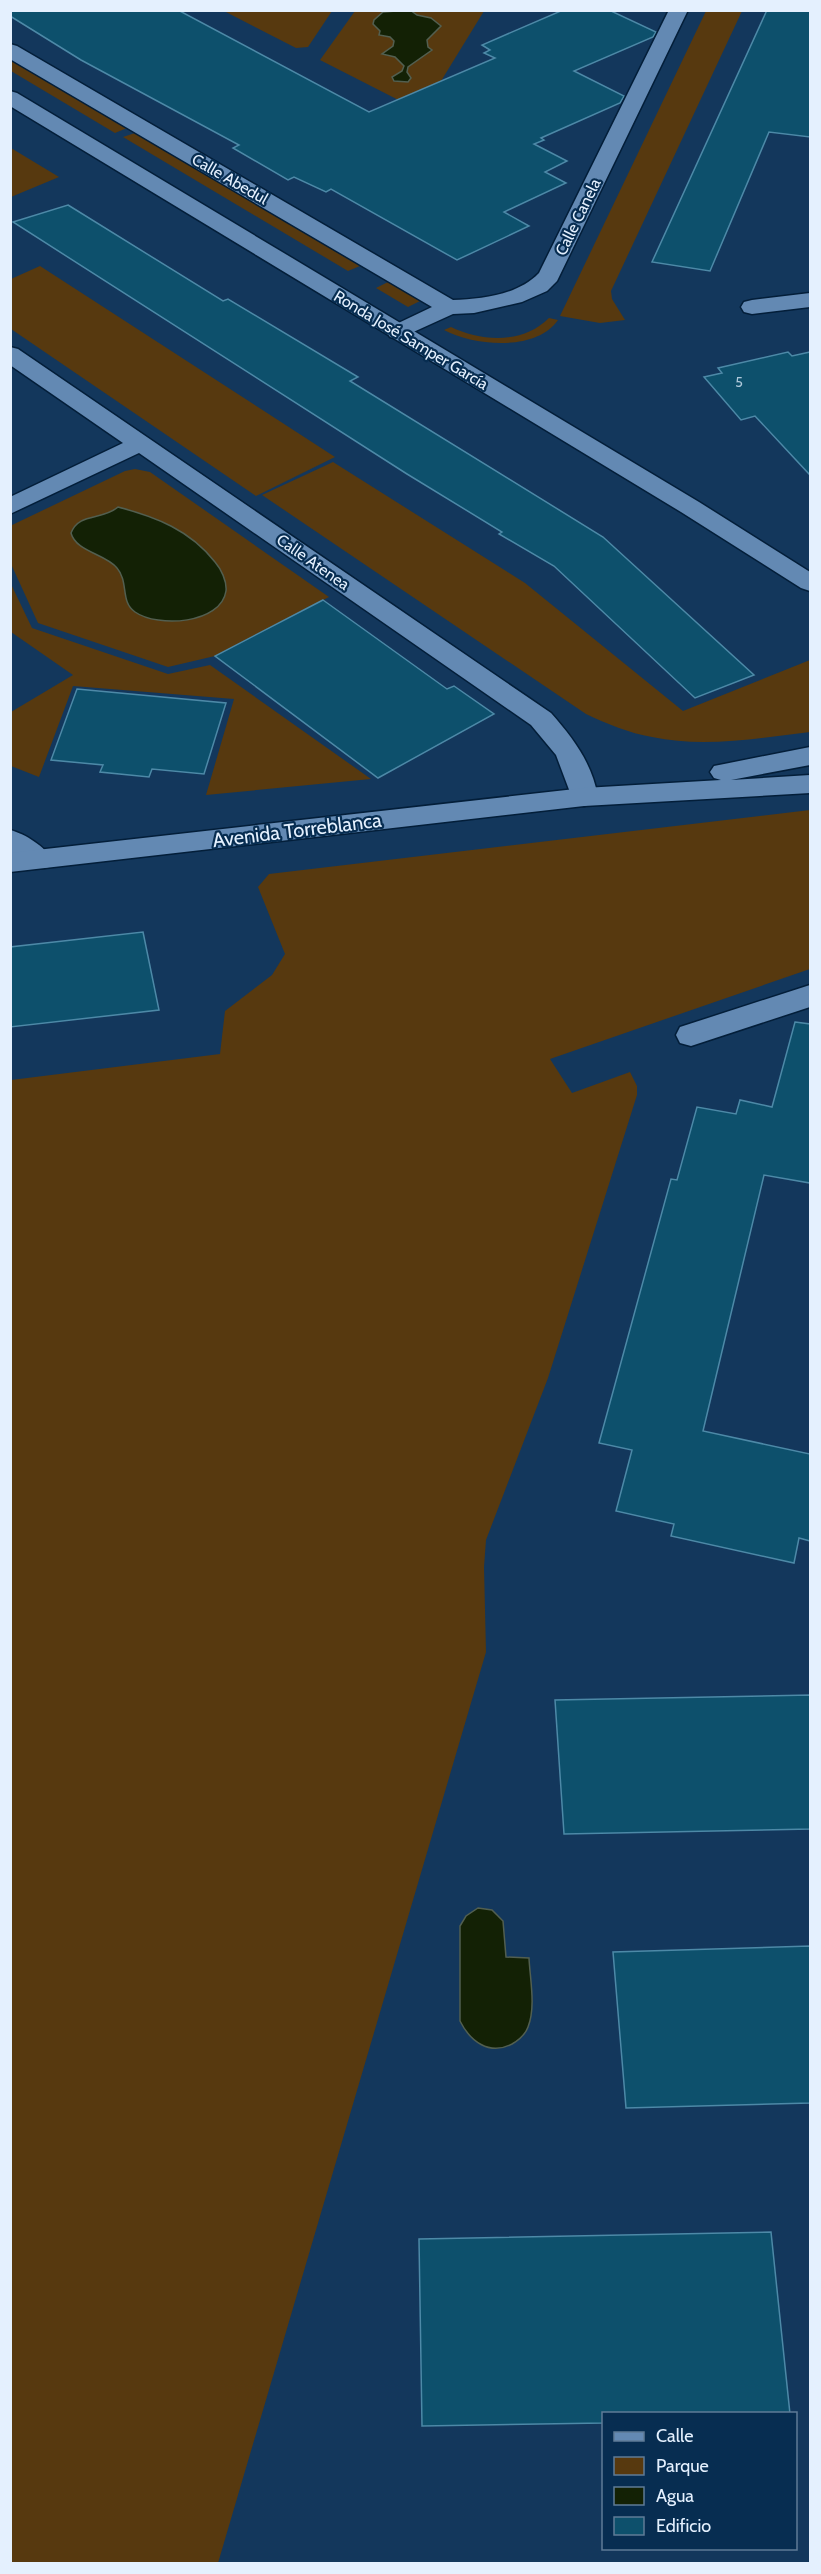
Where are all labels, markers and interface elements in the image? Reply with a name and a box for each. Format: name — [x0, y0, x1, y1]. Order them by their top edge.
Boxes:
street label: Calle Abedul — [189, 150, 272, 209]
street label: Calle Canela — [551, 175, 605, 258]
street label: Ronda José Samper García — [330, 286, 492, 394]
house number: 5 — [735, 373, 743, 391]
street label: Calle Atenea — [273, 530, 353, 594]
street label: Avenida Torreblanca — [211, 808, 383, 852]
legend — [602, 2412, 797, 2550]
text: Calle — [656, 2425, 693, 2447]
text: Parque — [656, 2455, 709, 2477]
text: Agua — [656, 2485, 694, 2507]
text: Edificio — [656, 2515, 711, 2537]

